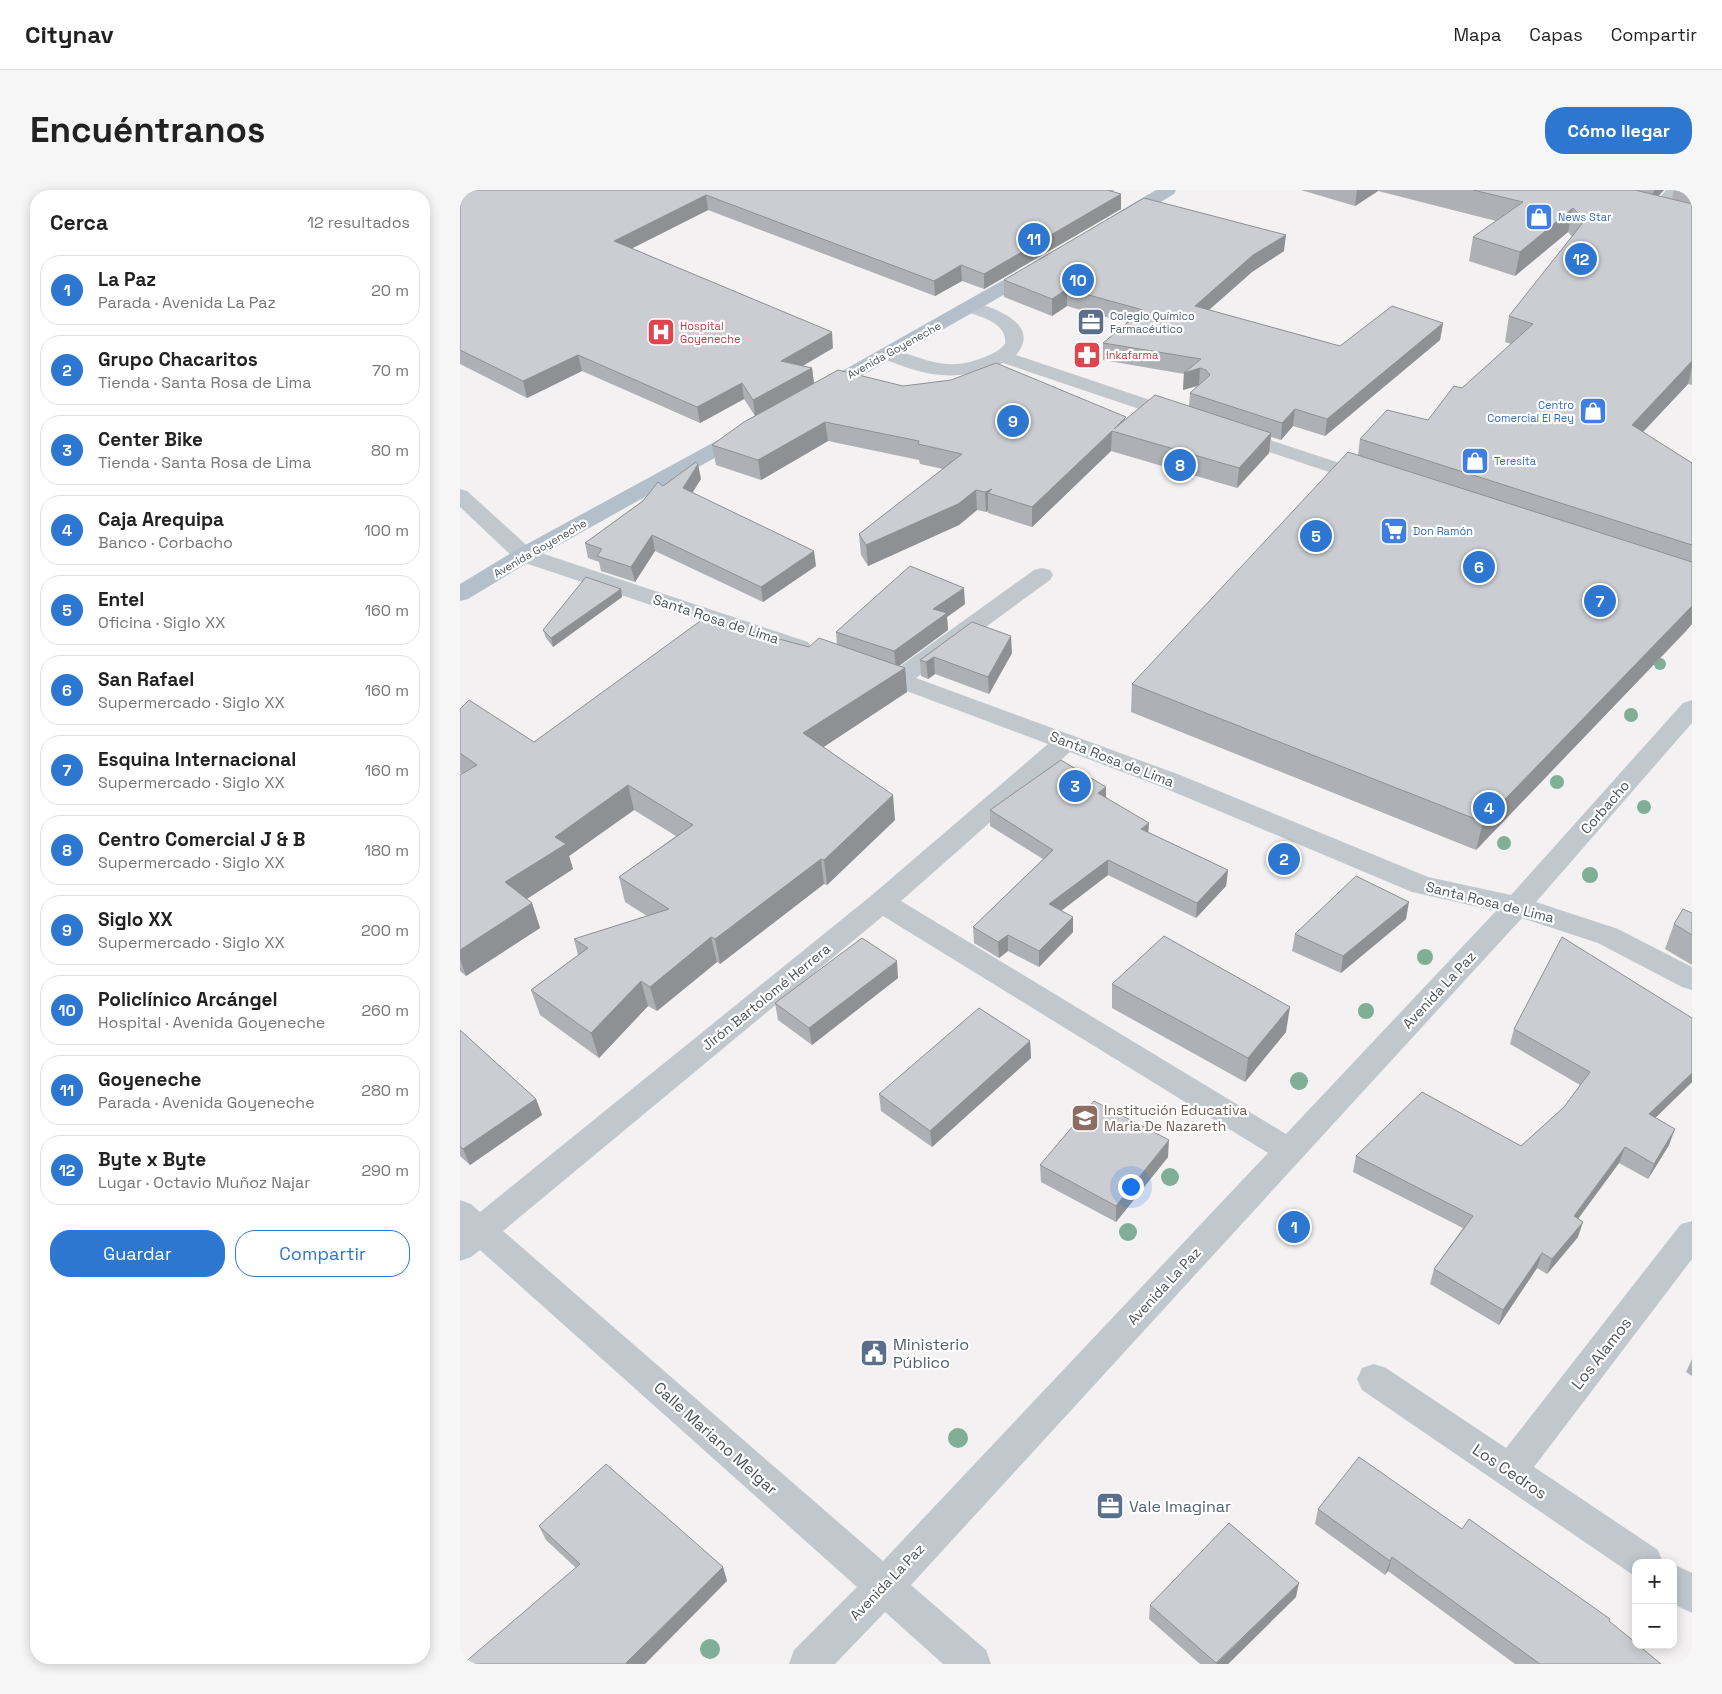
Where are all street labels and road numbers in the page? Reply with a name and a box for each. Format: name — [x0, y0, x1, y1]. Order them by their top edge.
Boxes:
street label: Avenida Goyeneche — [845, 318, 943, 382]
street label: Avenida Goyeneche — [491, 516, 589, 580]
street label: Santa Rosa de Lima — [651, 590, 781, 648]
street label: Santa Rosa de Lima — [1047, 727, 1177, 791]
street label: Corbacho — [1577, 776, 1633, 838]
street label: Santa Rosa de Lima — [1424, 877, 1556, 927]
street label: Jirón Bartolomé Herrera — [698, 940, 834, 1054]
street label: Avenida La Paz — [1398, 947, 1480, 1033]
street label: Avenida La Paz — [1123, 1243, 1205, 1329]
street label: Los Alamos — [1567, 1313, 1636, 1394]
street label: Calle Mariano Melgar — [649, 1377, 782, 1500]
street label: Los Cedros — [1469, 1439, 1551, 1504]
street label: Avenida La Paz — [846, 1540, 928, 1624]

